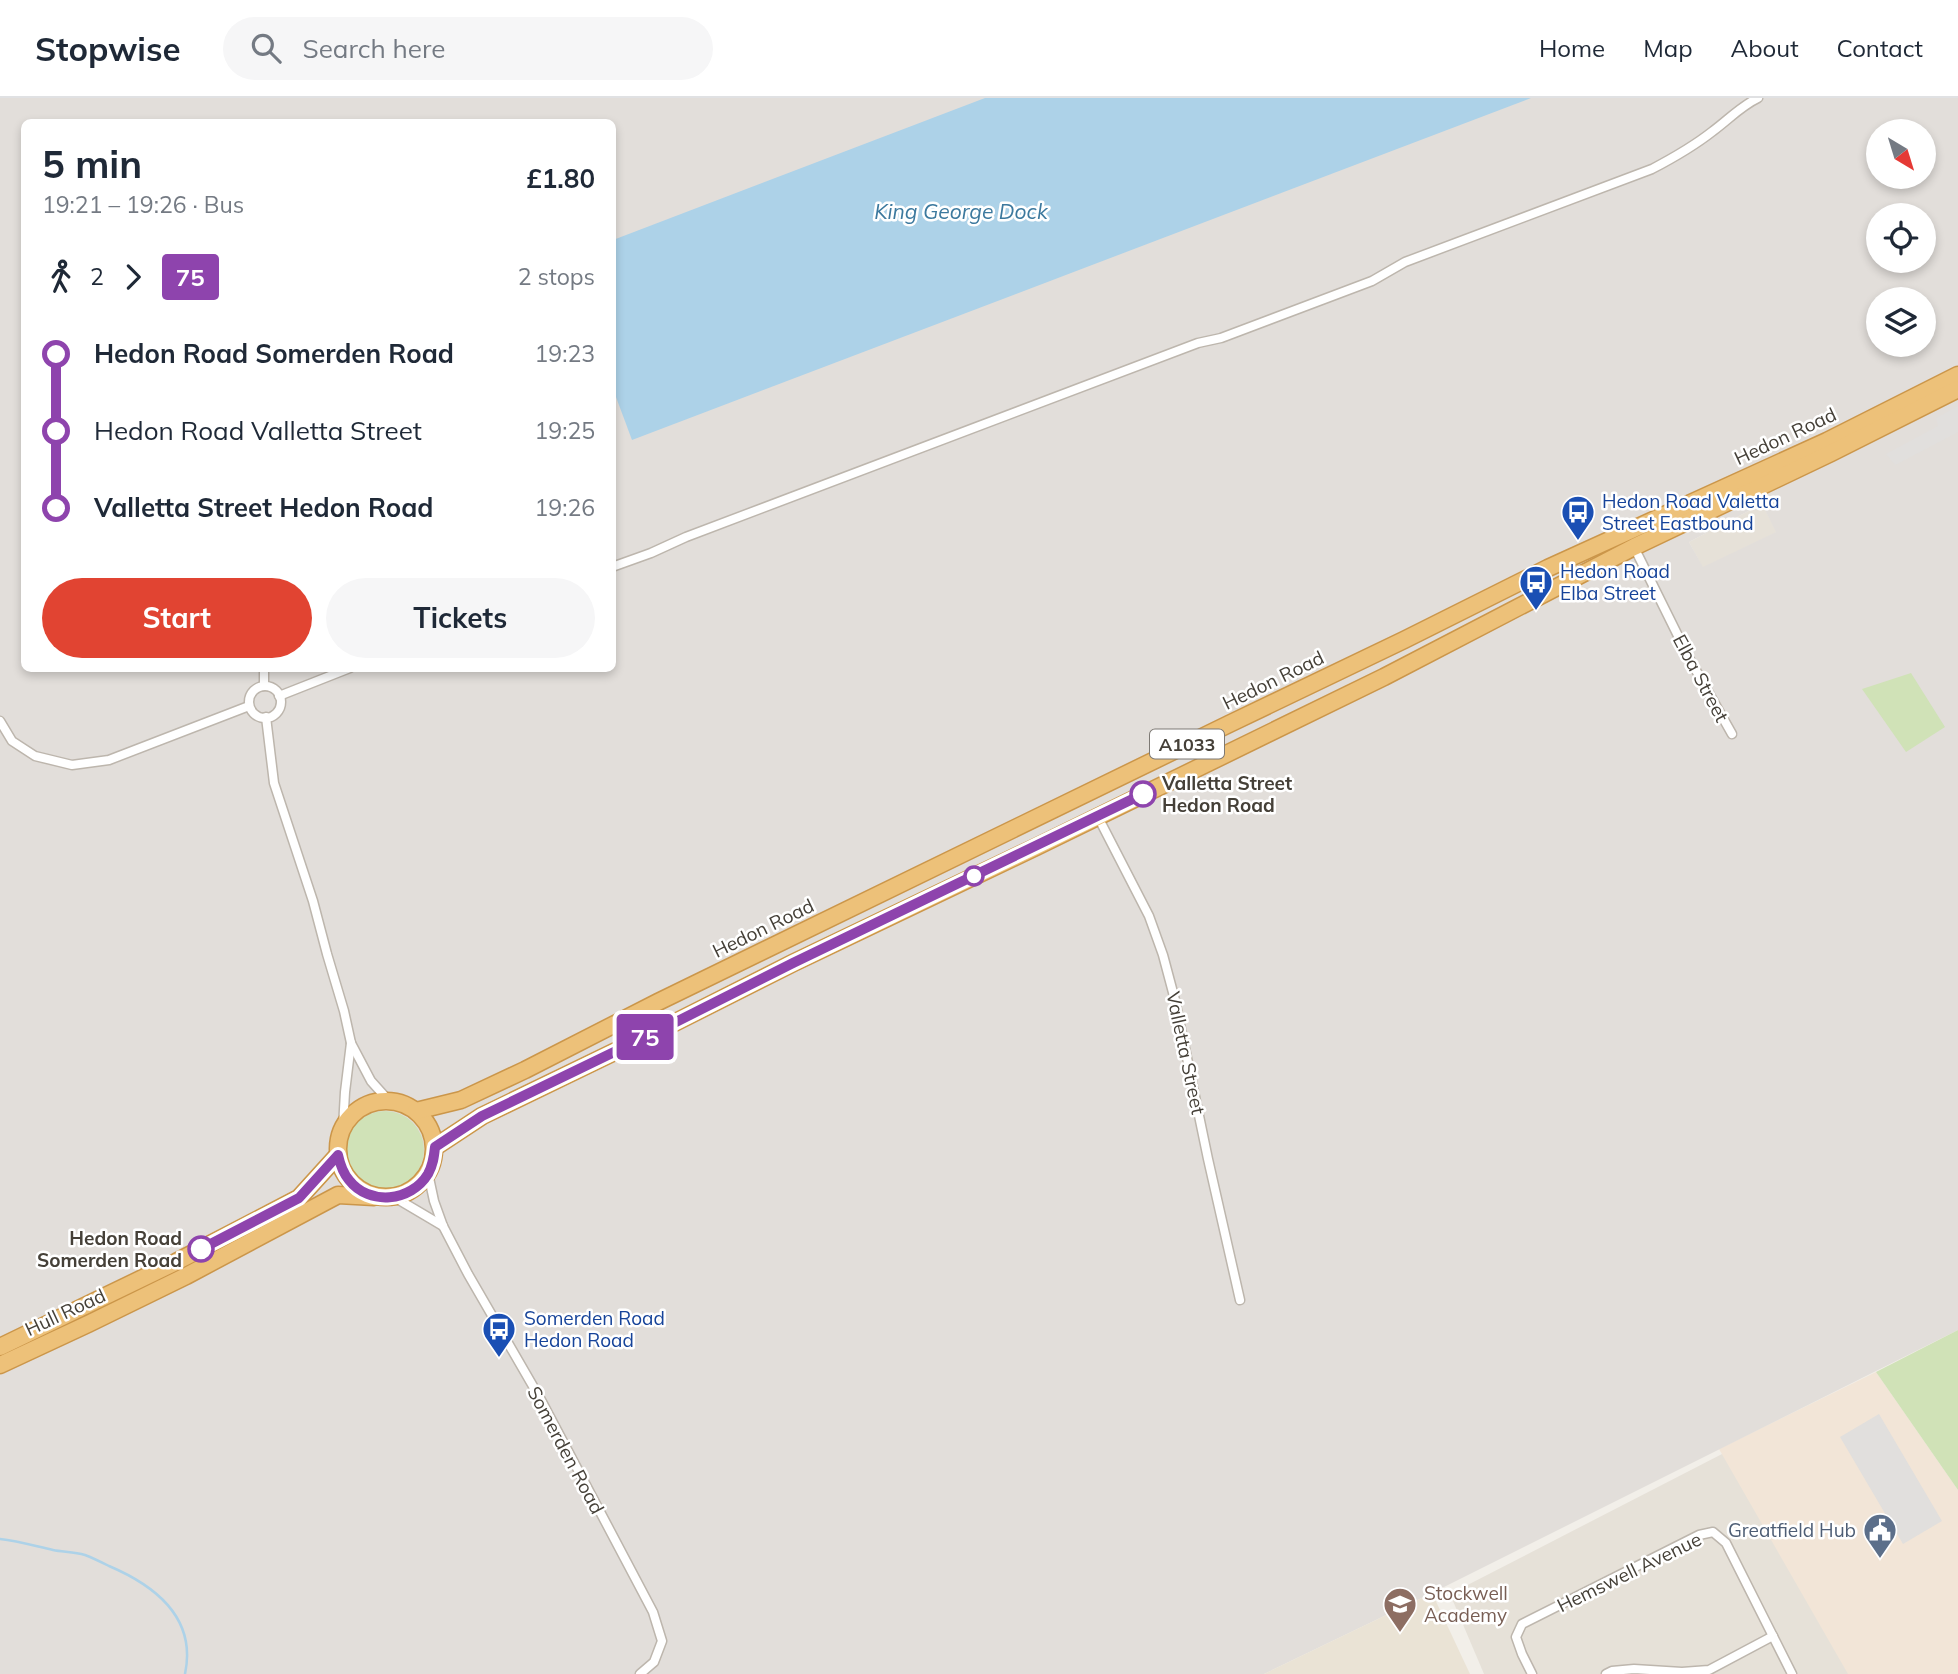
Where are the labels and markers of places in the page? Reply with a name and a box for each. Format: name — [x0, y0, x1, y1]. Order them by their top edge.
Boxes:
place label: Hedon Road Valetta Street Eastbound — [1602, 489, 1780, 535]
bus stop icon: Hedon Road Valetta Street Eastbound — [1559, 493, 1597, 542]
place label: Hedon Road Elba Street — [1560, 559, 1670, 605]
bus stop icon: Hedon Road Elba Street — [1517, 563, 1555, 612]
place label: Valletta Street Hedon Road — [1161, 771, 1292, 817]
marker: Valletta Street Hedon Road — [1130, 781, 1156, 807]
unlabelled marker — [964, 866, 984, 886]
place label: Hedon Road Somerden Road — [37, 1226, 182, 1272]
marker: Hedon Road Somerden Road — [188, 1236, 214, 1262]
place label: Somerden Road Hedon Road — [524, 1306, 665, 1352]
bus stop icon: Somerden Road Hedon Road — [480, 1310, 518, 1359]
public building icon: Greatfield Hub — [1861, 1511, 1899, 1560]
place label: Greatfield Hub — [1728, 1518, 1856, 1542]
place label: Stockwell Academy — [1424, 1581, 1508, 1627]
school or university icon: Stockwell Academy — [1381, 1585, 1419, 1634]

